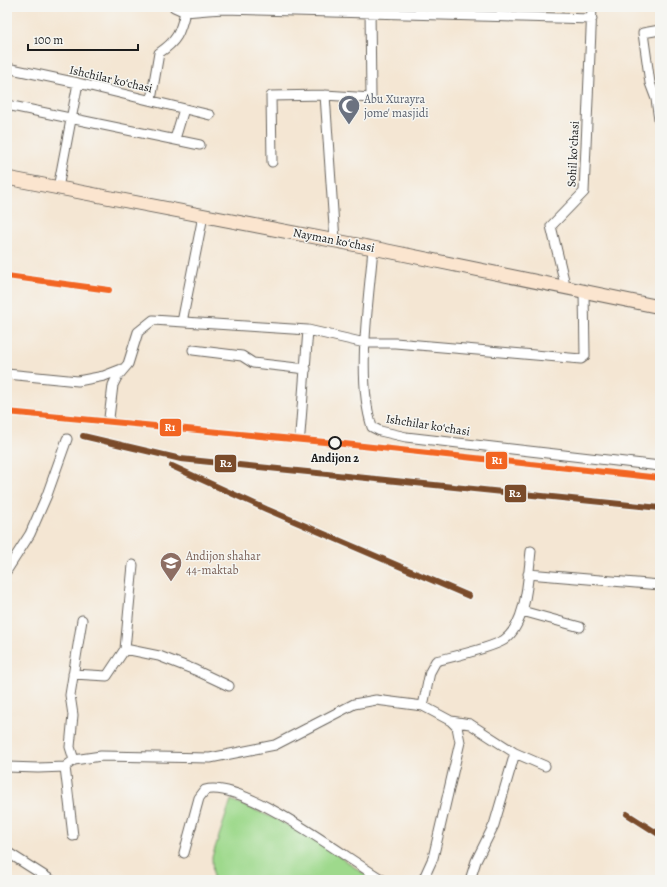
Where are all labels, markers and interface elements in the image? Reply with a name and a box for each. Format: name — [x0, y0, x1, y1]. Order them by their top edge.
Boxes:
scale bar — [28, 26, 138, 52]
text: 100 m — [34, 32, 63, 48]
street label: Ishchilar koʻchasi — [68, 62, 154, 96]
place label: Abu Xurayra jome' masjidi — [363, 91, 429, 121]
mosque icon: Abu Xurayra jome' masjidi — [336, 93, 362, 126]
street label: Sohil koʻchasi — [563, 120, 583, 188]
street label: Nayman koʻchasi — [292, 224, 376, 256]
street label: Ishchilar koʻchasi — [385, 410, 471, 440]
line badge: R1 — [159, 418, 182, 437]
text: R1 — [165, 420, 176, 435]
marker: Andijon 2 — [328, 436, 342, 450]
place label: Andijon 2 — [310, 450, 359, 466]
line badge: R1 — [485, 451, 508, 470]
text: R1 — [492, 453, 503, 468]
line badge: R2 — [214, 454, 237, 473]
text: R2 — [220, 456, 233, 471]
line badge: R2 — [504, 484, 527, 503]
text: R2 — [509, 486, 522, 501]
place label: Andijon shahar 44-maktab — [185, 548, 261, 578]
school or university icon: Andijon shahar 44-maktab — [158, 550, 184, 583]

